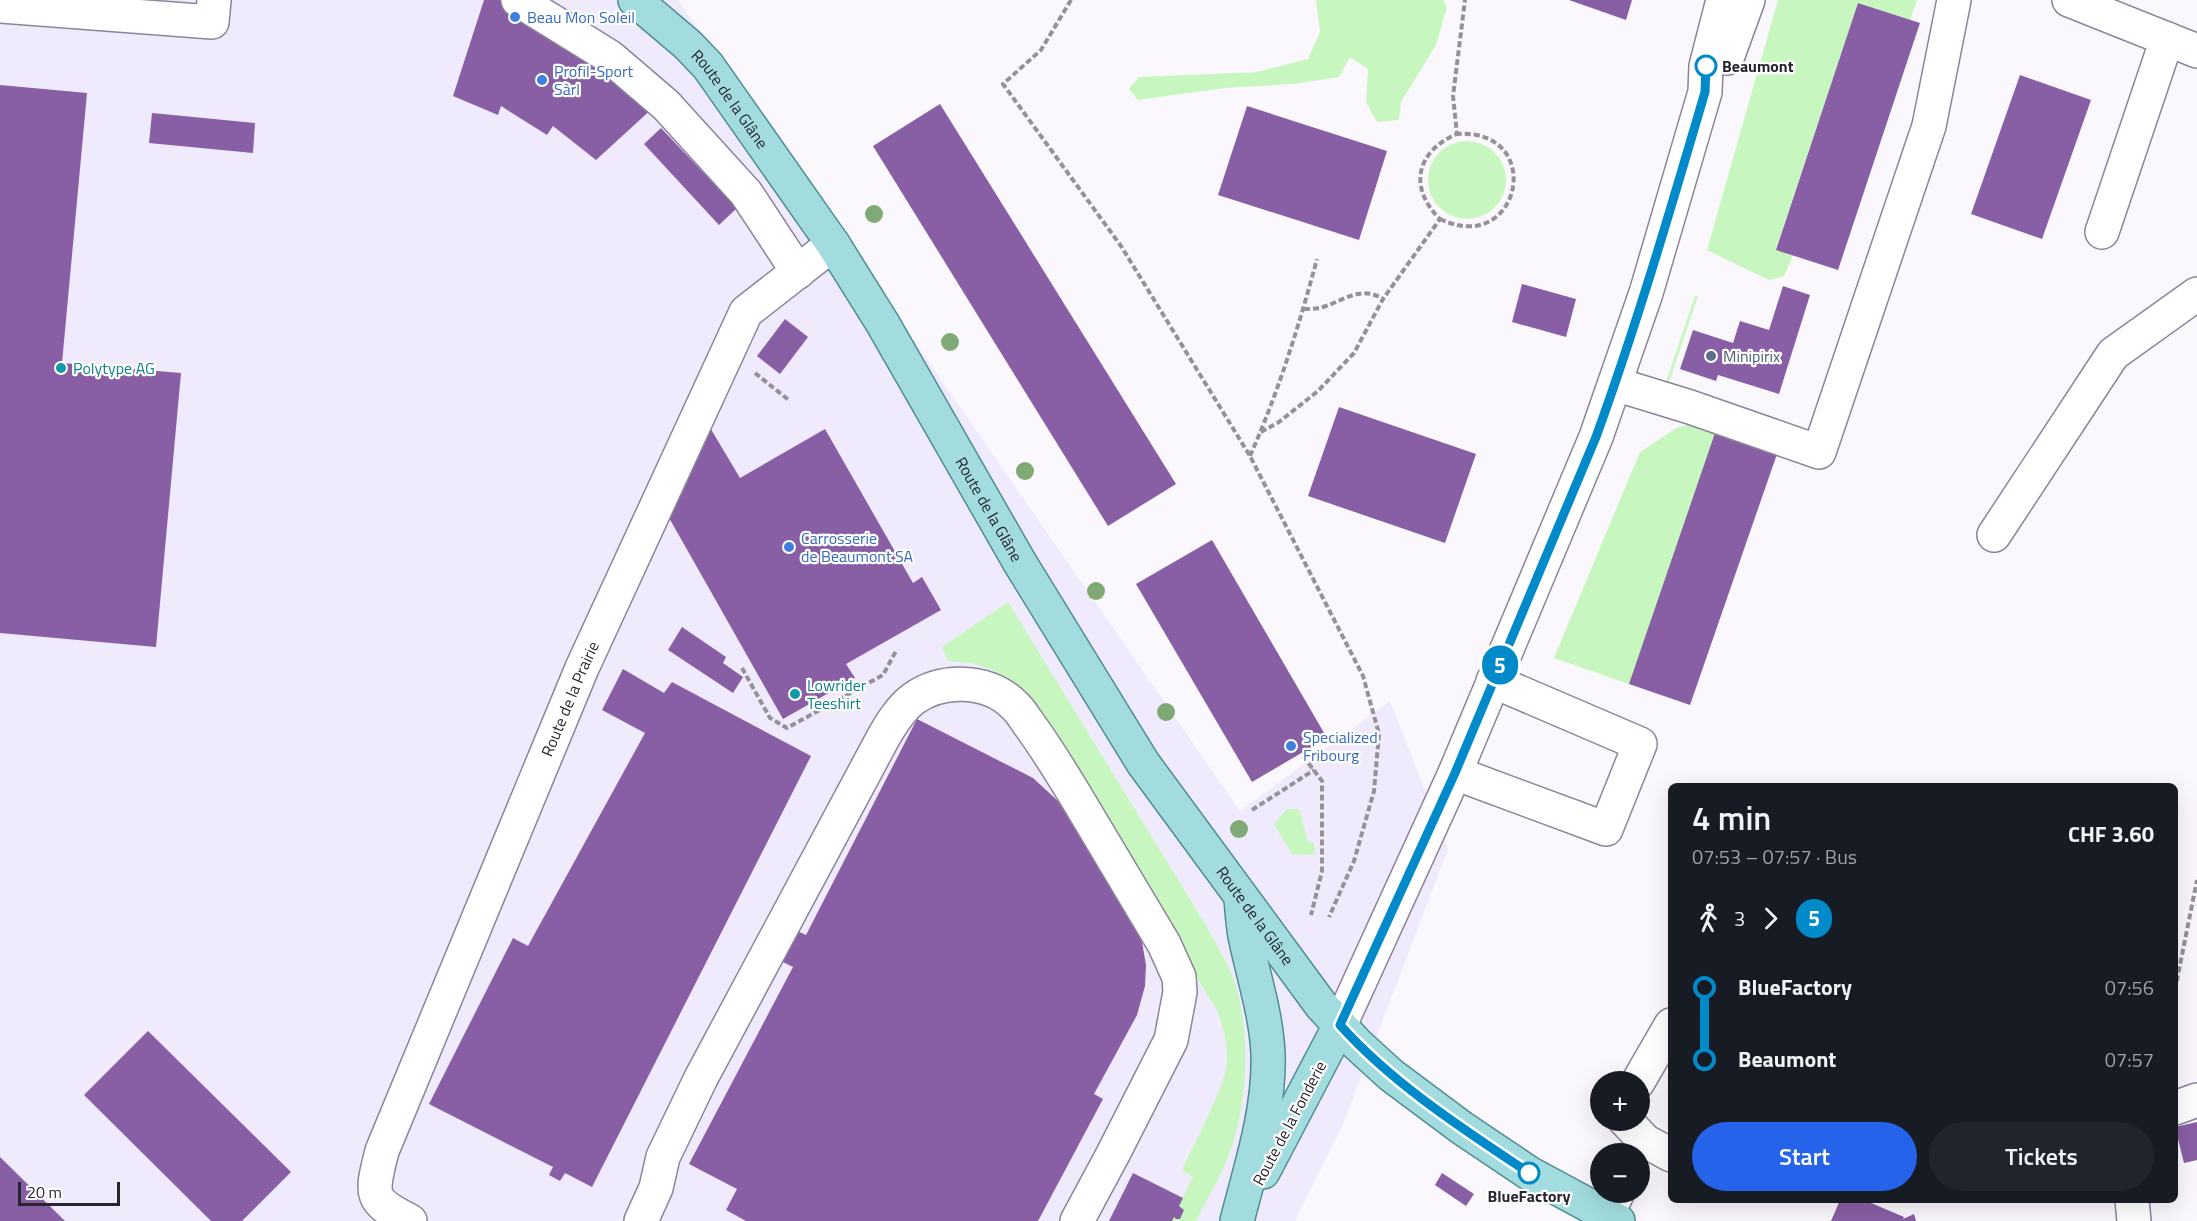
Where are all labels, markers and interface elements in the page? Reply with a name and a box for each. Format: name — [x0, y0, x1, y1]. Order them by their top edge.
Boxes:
place label: Beau Mon Soleil — [527, 5, 635, 29]
marker: Beau Mon Soleil — [508, 10, 522, 24]
street label: Route de la Glâne — [686, 44, 774, 153]
place label: Beaumont — [1722, 54, 1794, 78]
marker: Beaumont — [1695, 55, 1717, 77]
place label: Profil-Sport Sàrl — [554, 59, 633, 101]
marker: Profil-Sport Sàrl — [535, 73, 549, 87]
place label: Minipirix — [1723, 344, 1780, 368]
marker: Minipirix — [1704, 349, 1718, 363]
place label: Polytype AG — [73, 356, 155, 380]
marker: Polytype AG — [54, 361, 68, 375]
street label: Route de la Glâne — [950, 452, 1029, 566]
place label: Carrosserie de Beaumont SA — [801, 526, 914, 568]
marker: Carrosserie de Beaumont SA — [782, 540, 796, 554]
street label: Route de la Prairie — [535, 637, 605, 760]
line badge: 5 — [1480, 646, 1520, 684]
text: 5 — [1494, 649, 1506, 681]
place label: Lowrider Teeshirt — [807, 673, 867, 715]
marker: Lowrider Teeshirt — [788, 687, 802, 701]
place label: Specialized Fribourg — [1303, 725, 1378, 767]
marker: Specialized Fribourg — [1284, 739, 1298, 753]
text: 4 min — [1692, 793, 1771, 843]
text: CHF 3.60 — [2068, 817, 2154, 851]
text: 07:53 – 07:57 · Bus — [1692, 841, 1857, 872]
street label: Route de la Glâne — [1211, 861, 1300, 970]
icon: walk — [1692, 902, 1725, 935]
icon: forward — [1754, 902, 1787, 935]
text: 5 — [1808, 902, 1820, 934]
text: 3 — [1734, 903, 1745, 934]
text: BlueFactory — [1738, 970, 1852, 1004]
text: 07:56 — [2105, 972, 2154, 1003]
text: Beaumont — [1738, 1042, 1836, 1076]
text: 07:57 — [2105, 1044, 2154, 1075]
street label: Route de la Fonderie — [1246, 1056, 1332, 1190]
map controls — [1590, 1071, 1650, 1203]
button: + — [1590, 1071, 1650, 1131]
button: Start — [1692, 1122, 1917, 1191]
button: Tickets — [1929, 1122, 2154, 1191]
button: − — [1590, 1143, 1650, 1203]
marker: BlueFactory — [1518, 1162, 1540, 1184]
scale bar — [18, 1179, 120, 1206]
text: 20 m — [27, 1180, 62, 1204]
place label: BlueFactory — [1488, 1184, 1570, 1208]

